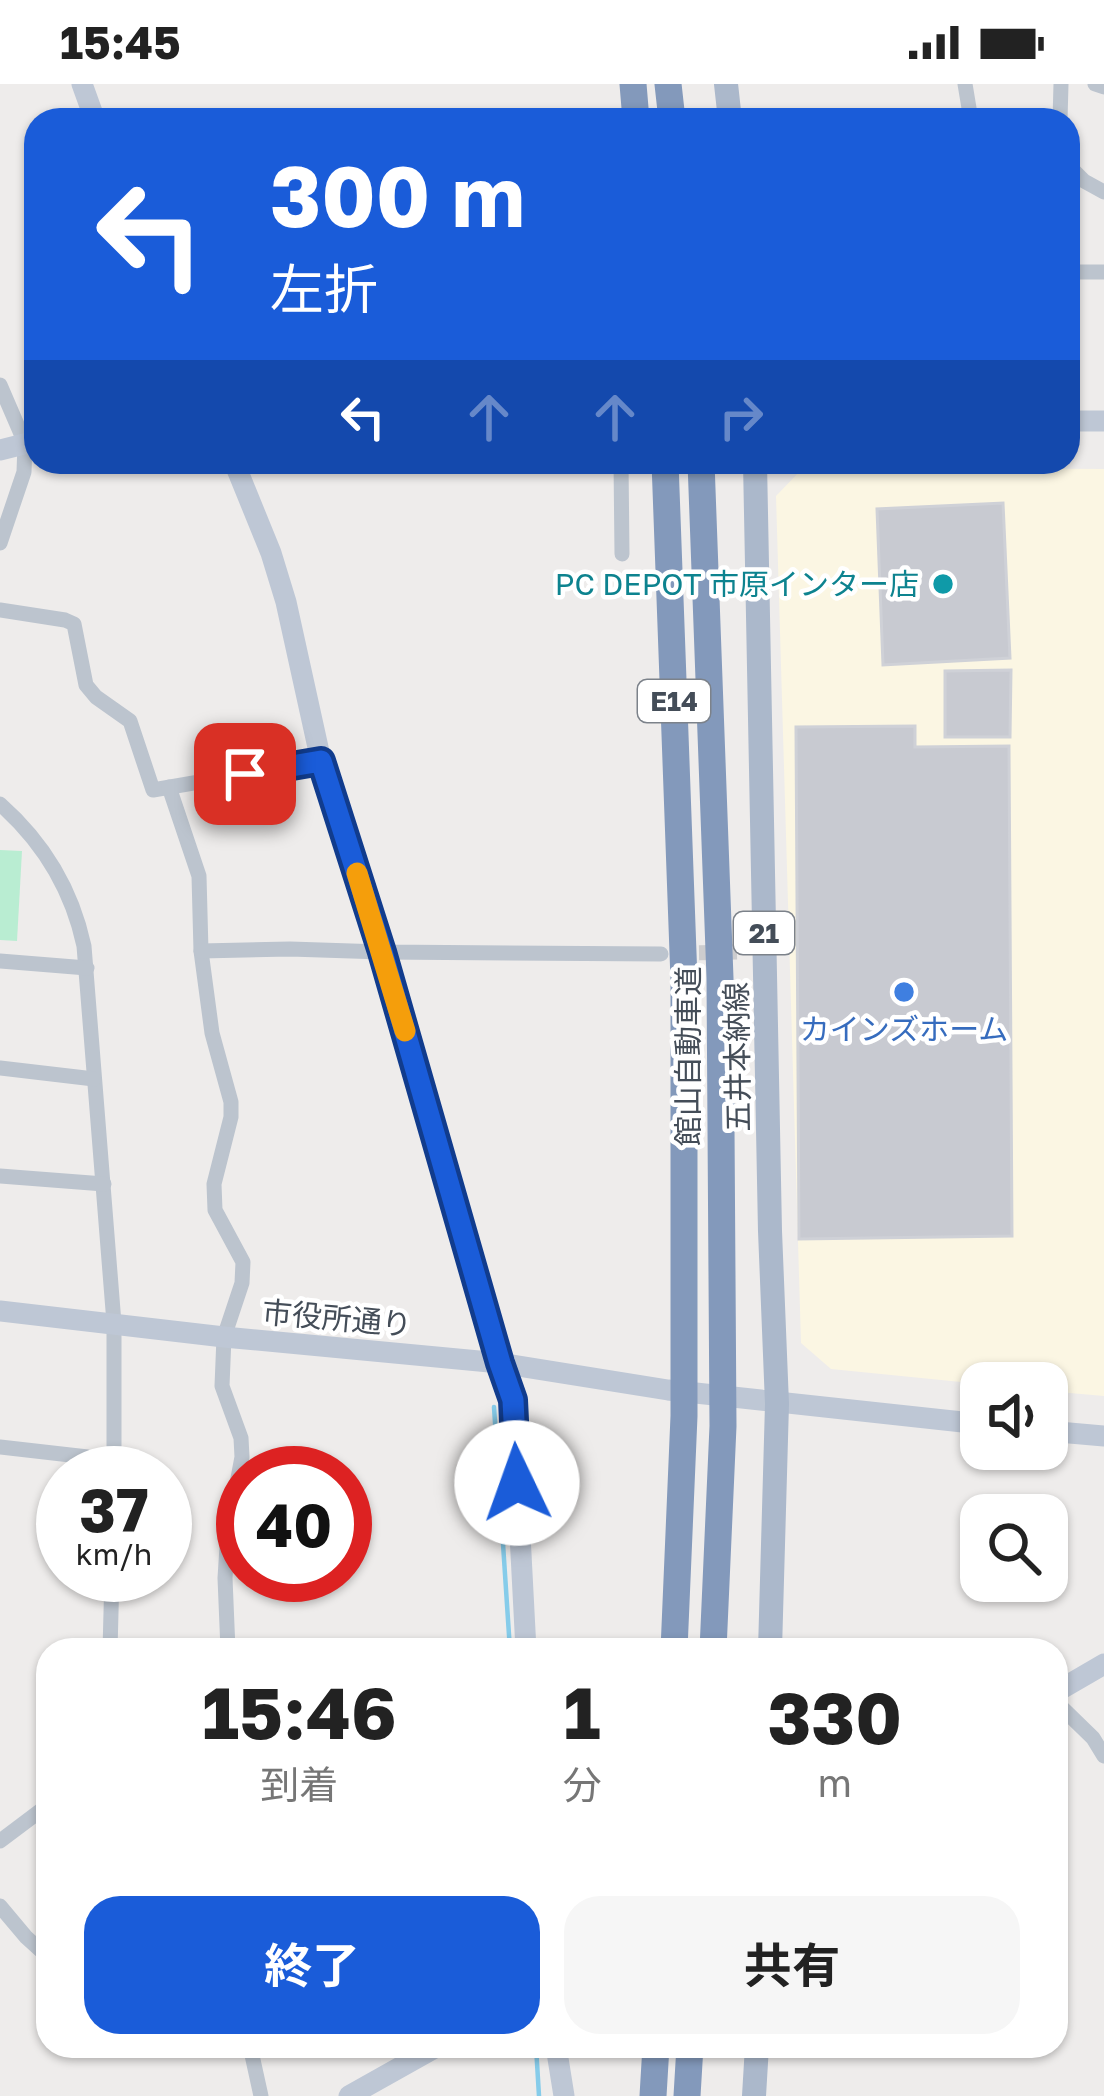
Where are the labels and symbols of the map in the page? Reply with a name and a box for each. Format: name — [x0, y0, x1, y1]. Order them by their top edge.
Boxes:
place label: PC DEPOT 市原インター店 — [555, 566, 919, 602]
marker: PC DEPOT 市原インター店 — [930, 571, 956, 597]
road number: E14 — [638, 680, 710, 722]
pin — [194, 723, 296, 825]
road number: 21 — [734, 912, 794, 954]
street label: 館山自動車道 — [670, 966, 706, 1146]
marker: カインズホーム — [891, 979, 917, 1005]
street label: 五井本納線 — [718, 982, 756, 1132]
place label: カインズホーム — [800, 1011, 1008, 1047]
street label: 市役所通り — [261, 1294, 413, 1342]
position arrow — [454, 1420, 580, 1546]
speed limit sign: 40 — [216, 1446, 372, 1602]

